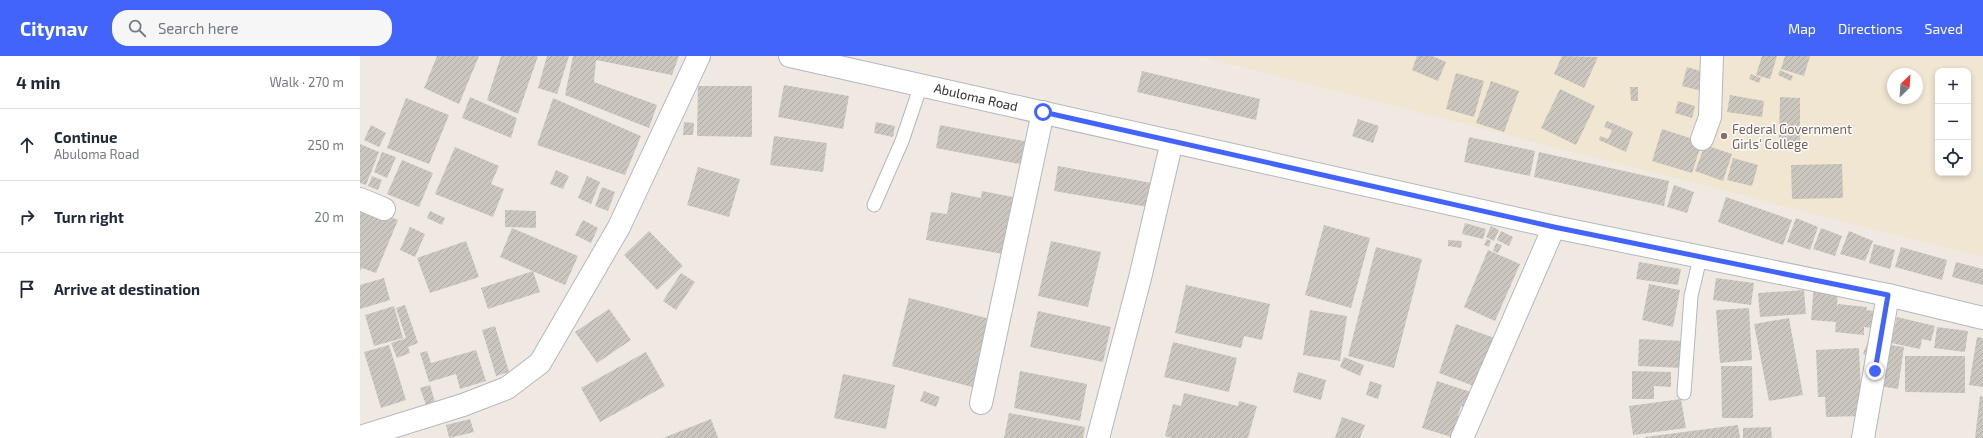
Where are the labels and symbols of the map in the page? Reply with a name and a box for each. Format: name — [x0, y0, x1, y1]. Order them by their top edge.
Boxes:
north arrow — [1887, 68, 1923, 104]
street label: Abuloma Road — [933, 80, 1019, 114]
route start — [1034, 103, 1052, 121]
place label: Federal Government Girls' College — [1732, 121, 1852, 152]
marker: Federal Government Girls' College — [1719, 131, 1729, 141]
route end — [1866, 362, 1884, 380]

